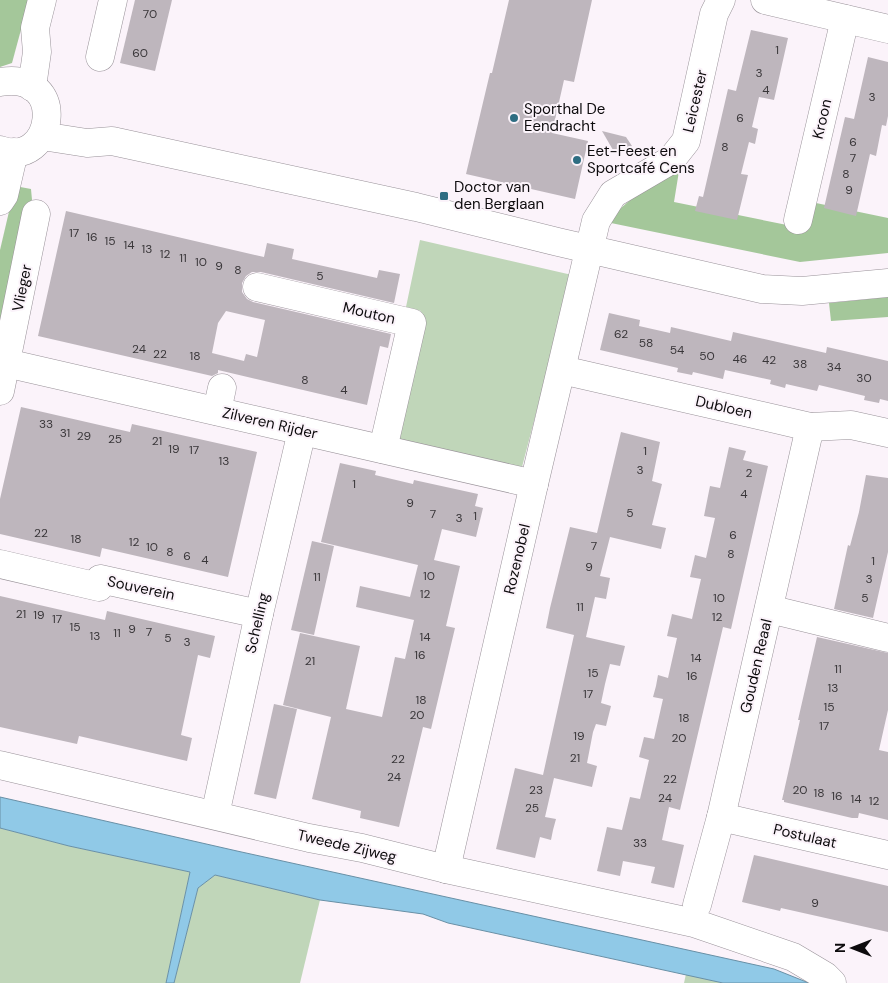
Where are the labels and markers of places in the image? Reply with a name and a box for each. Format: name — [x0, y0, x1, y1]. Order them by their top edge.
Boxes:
place label: Sporthal De Eendracht — [524, 99, 605, 136]
marker: Sporthal De Eendracht — [508, 112, 520, 124]
place label: Eet-Feest en Sportcafé Cens — [587, 141, 695, 178]
marker: Eet-Feest en Sportcafé Cens — [571, 154, 583, 166]
place label: Doctor van den Berglaan — [454, 177, 544, 214]
marker: Doctor van den Berglaan — [438, 190, 450, 202]

